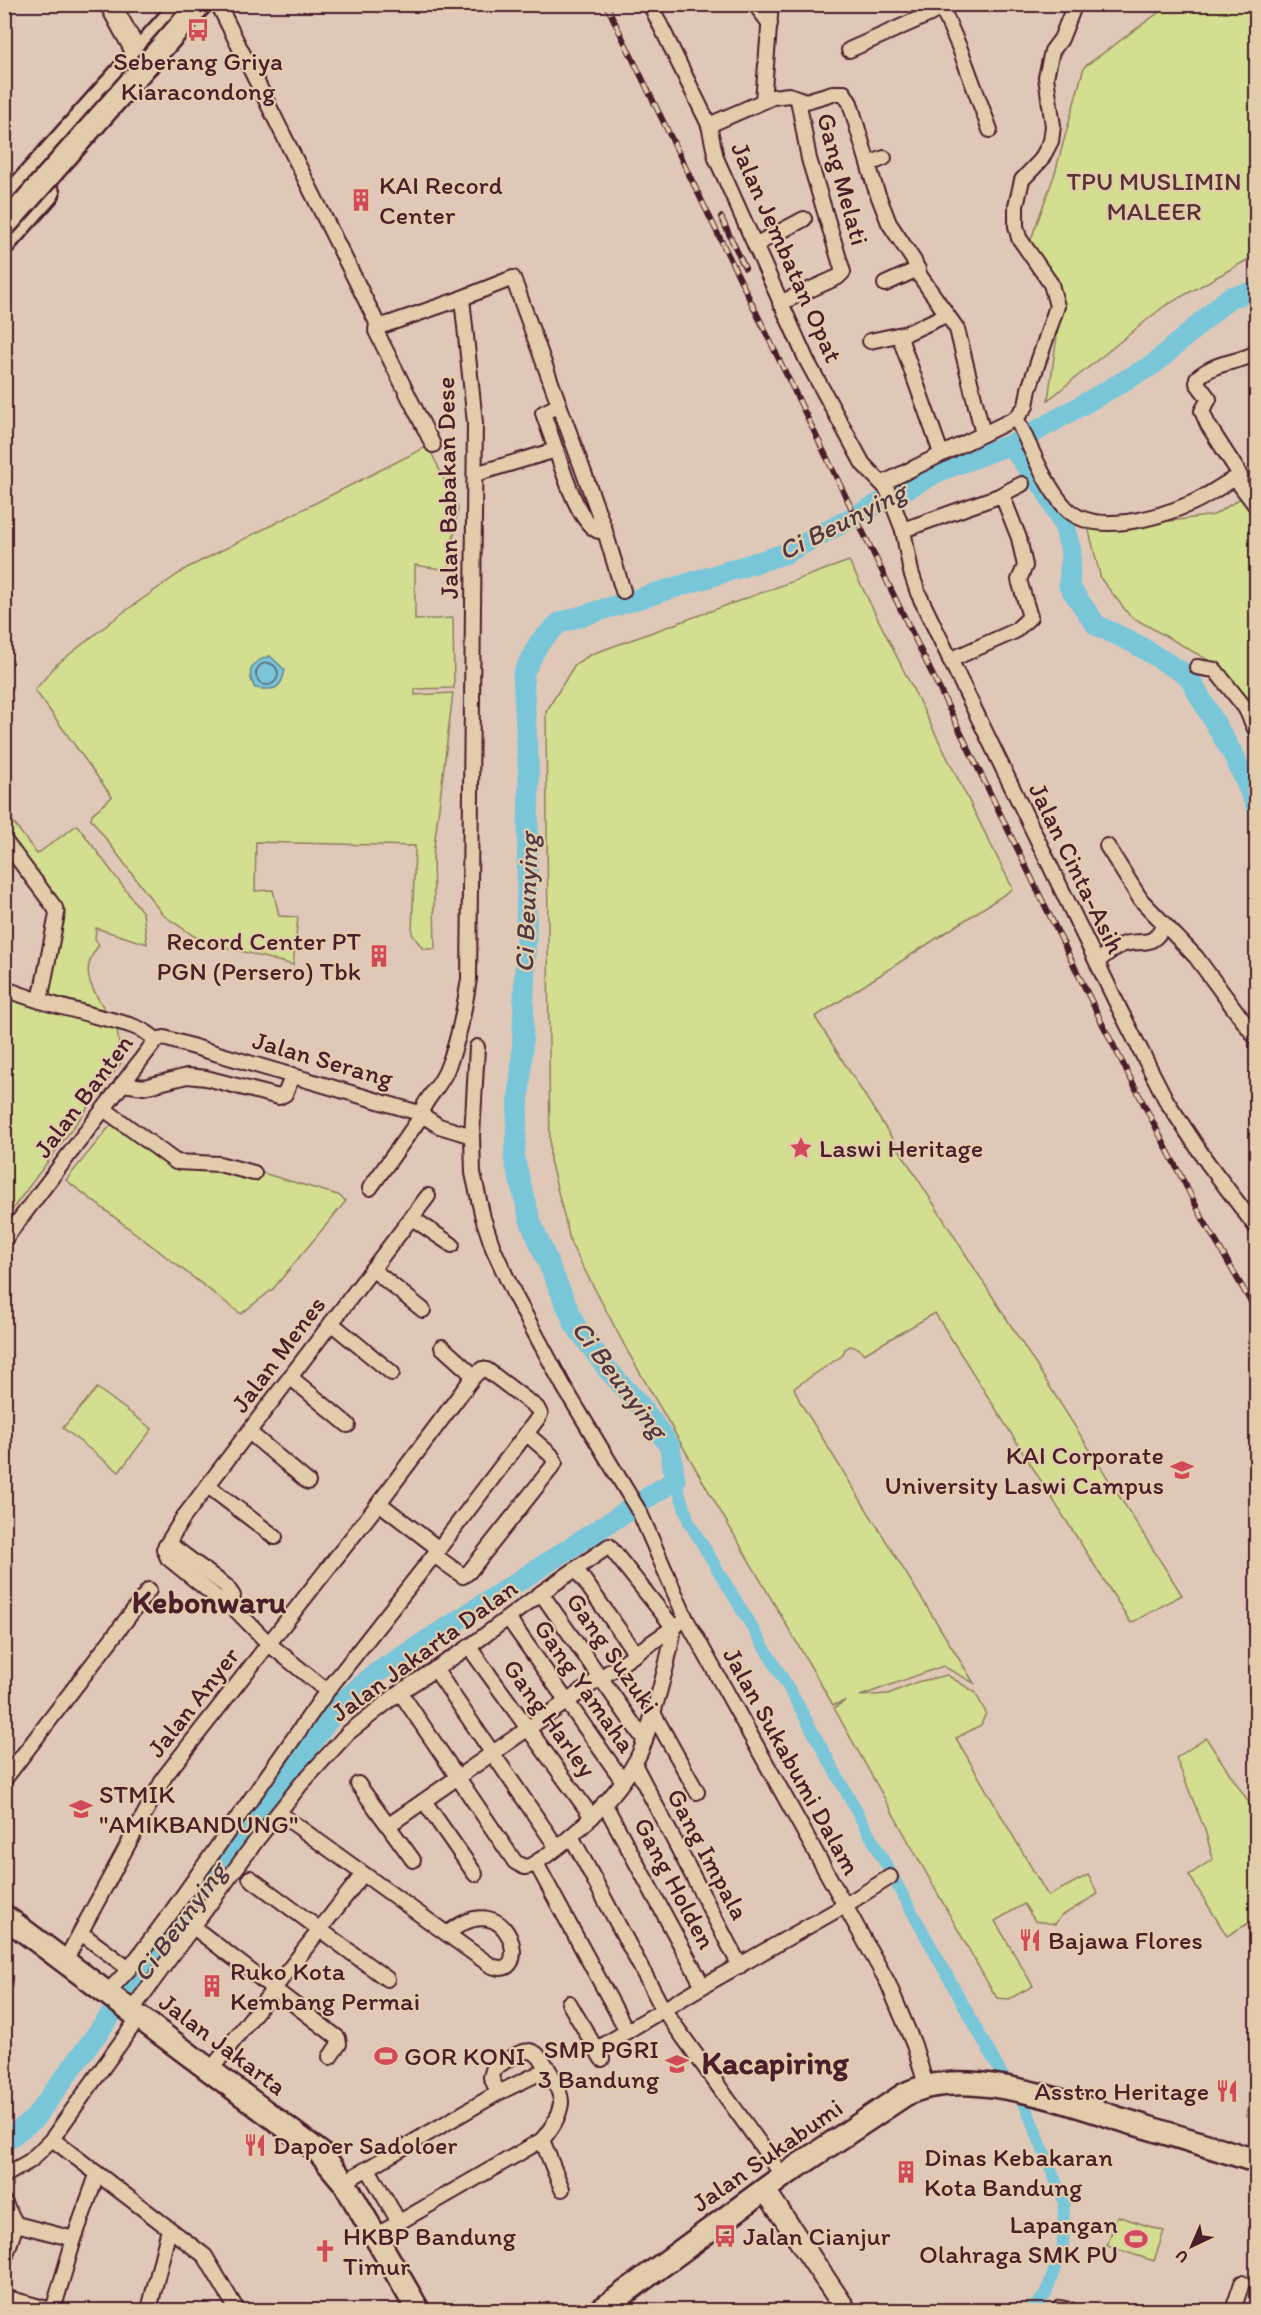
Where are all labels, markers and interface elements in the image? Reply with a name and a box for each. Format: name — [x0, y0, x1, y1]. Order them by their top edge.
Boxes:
bus stop icon: Seberang Griya Kiaracondong — [185, 17, 211, 43]
place label: Seberang Griya Kiaracondong — [113, 45, 283, 107]
street label: Gang Melati — [810, 109, 876, 249]
street label: Jalan Jembatan Opat — [724, 137, 850, 367]
park label: TPU MUSLIMIN MALEER — [1066, 165, 1242, 227]
place label: KAI Record Center — [379, 169, 503, 231]
building icon: KAI Record Center — [348, 187, 374, 213]
street label: Jalan Babakan Dese — [429, 377, 465, 599]
water label: Ci Beunying — [772, 473, 914, 567]
street label: Jalan Cinta-Asih — [1022, 777, 1132, 959]
water label: Ci Beunying — [507, 830, 545, 973]
place label: Record Center PT PGN (Persero) Tbk — [156, 925, 361, 987]
building icon: Record Center PT PGN (Persero) Tbk — [366, 943, 392, 969]
street label: Jalan Serang — [249, 1024, 398, 1095]
street label: Jalan Banten — [26, 1028, 140, 1164]
place label: Laswi Heritage — [819, 1132, 983, 1164]
place icon: Laswi Heritage — [788, 1135, 814, 1161]
street label: Jalan Menes — [224, 1289, 332, 1419]
water label: Ci Beunying — [565, 1313, 677, 1447]
place label: KAI Corporate University Laswi Campus — [884, 1439, 1164, 1501]
school or university icon: KAI Corporate University Laswi Campus — [1169, 1457, 1195, 1483]
street label: Jalan Jakarta Dalan — [324, 1571, 524, 1728]
district label: Kebonwaru — [132, 1583, 286, 1621]
street label: Gang Suzuki — [560, 1586, 666, 1720]
street label: Gang Yamaha — [527, 1613, 643, 1759]
street label: Jalan Anyer — [140, 1640, 246, 1764]
street label: Jalan Sukabumi Dalam — [716, 1642, 868, 1881]
street label: Gang Harley — [496, 1653, 604, 1783]
place label: STMIK "AMIKBANDUNG" — [99, 1778, 298, 1840]
street label: Gang Impala — [660, 1783, 756, 1925]
school or university icon: STMIK "AMIKBANDUNG" — [68, 1796, 94, 1822]
street label: Gang Holden — [627, 1812, 723, 1954]
water label: Ci Beunying — [125, 1853, 235, 1988]
place label: Bajawa Flores — [1048, 1924, 1203, 1956]
restaurant icon: Bajawa Flores — [1017, 1927, 1043, 1953]
place label: Ruko Kota Kembang Permai — [230, 1955, 420, 2017]
building icon: Ruko Kota Kembang Permai — [199, 1973, 225, 1999]
street label: Jalan Jakarta — [153, 1986, 293, 2102]
place label: SMP PGRI 3 Bandung — [538, 2033, 660, 2095]
place label: GOR KONI — [404, 2040, 525, 2072]
sports icon: GOR KONI — [373, 2043, 399, 2069]
district label: Kacapiring — [701, 2044, 849, 2082]
school or university icon: SMP PGRI 3 Bandung — [664, 2051, 690, 2077]
place label: Asstro Heritage — [1034, 2075, 1209, 2107]
restaurant icon: Asstro Heritage — [1214, 2078, 1240, 2104]
street label: Jalan Sukabumi — [685, 2091, 849, 2219]
place label: Dapoer Sadoloer — [273, 2129, 457, 2161]
restaurant icon: Dapoer Sadoloer — [242, 2132, 268, 2158]
place label: Dinas Kebakaran Kota Bandung — [924, 2141, 1113, 2203]
building icon: Dinas Kebakaran Kota Bandung — [893, 2159, 919, 2185]
place label: Lapangan Olahraga SMK PU — [919, 2208, 1118, 2270]
north arrow — [1162, 2216, 1222, 2276]
place label: HKBP Bandung Timur — [343, 2220, 517, 2282]
place label: Jalan Cianjur — [743, 2220, 891, 2252]
bus stop icon: Jalan Cianjur — [712, 2223, 738, 2249]
sports icon: Lapangan Olahraga SMK PU — [1123, 2226, 1149, 2252]
church icon: HKBP Bandung Timur — [312, 2238, 338, 2264]
text: U — [1172, 2246, 1192, 2267]

